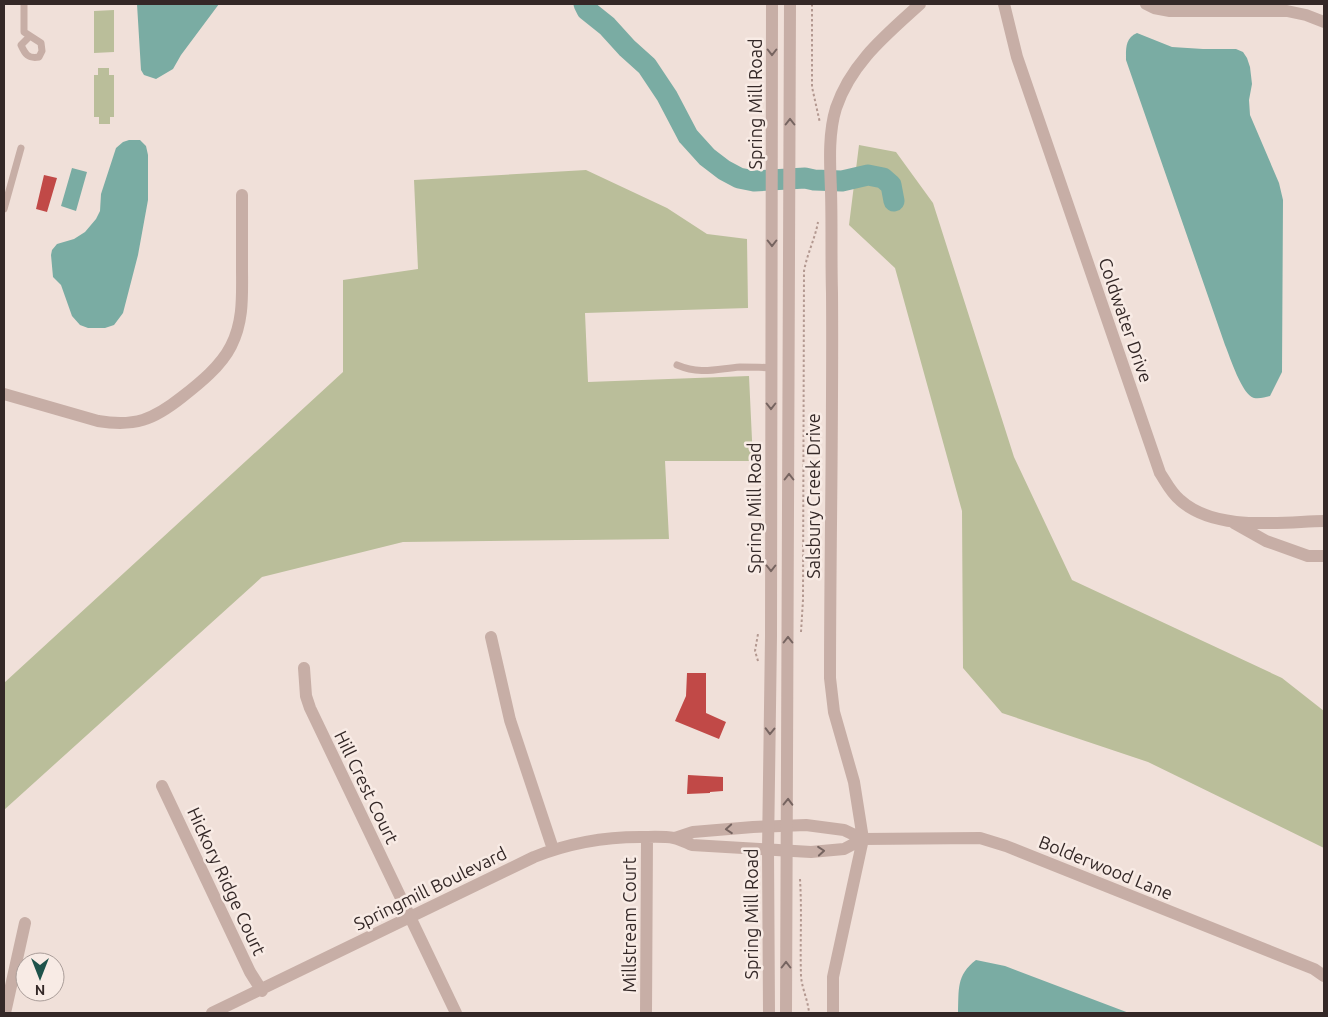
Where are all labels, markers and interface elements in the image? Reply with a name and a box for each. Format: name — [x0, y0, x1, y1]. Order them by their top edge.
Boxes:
street label: Spring Mill Road — [745, 39, 765, 169]
one-way arrow — [767, 49, 777, 57]
one-way arrow — [785, 118, 795, 126]
one-way arrow — [767, 240, 777, 247]
street label: Coldwater Drive — [1095, 255, 1157, 385]
one-way arrow — [766, 402, 777, 410]
street label: Salsbury Creek Drive — [803, 413, 823, 579]
street label: Spring Mill Road — [744, 443, 764, 573]
one-way arrow — [784, 473, 794, 480]
one-way arrow — [766, 564, 776, 572]
one-way arrow — [783, 635, 794, 643]
street label: Hill Crest Court — [331, 727, 403, 847]
one-way arrow — [765, 727, 775, 735]
one-way arrow — [783, 798, 793, 806]
street label: Hickory Ridge Court — [184, 804, 270, 958]
one-way arrow — [725, 823, 733, 834]
street label: Bolderwood Lane — [1036, 831, 1176, 903]
street label: Springmill Boulevard — [350, 842, 510, 934]
one-way arrow — [817, 846, 825, 857]
street label: Spring Mill Road — [741, 849, 761, 979]
street label: Millstream Court — [619, 857, 639, 993]
north arrow — [15, 952, 65, 1002]
one-way arrow — [781, 960, 792, 968]
text: N — [35, 982, 45, 998]

